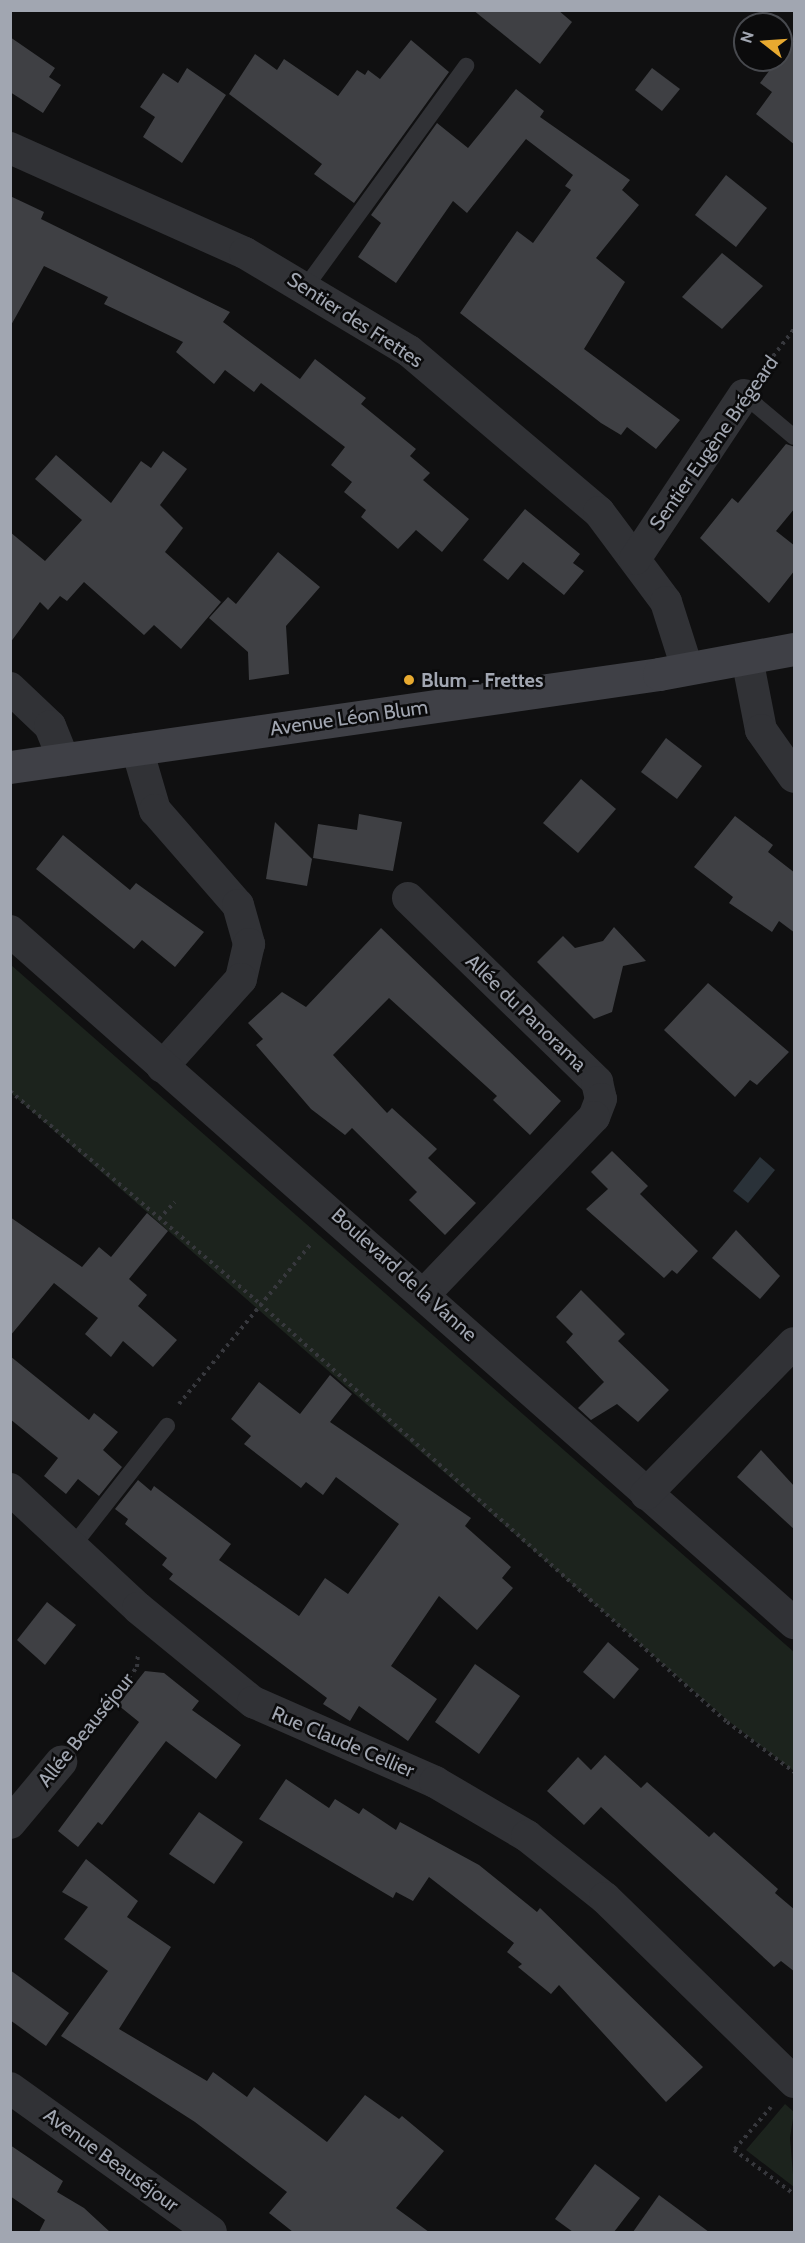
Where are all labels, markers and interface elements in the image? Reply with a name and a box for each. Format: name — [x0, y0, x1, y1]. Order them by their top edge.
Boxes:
north arrow — [733, 12, 793, 72]
text: N — [736, 29, 758, 45]
street label: Sentier des Frettes — [283, 267, 427, 373]
street label: Sentier Eugène Brégeard — [645, 351, 783, 535]
place label: Blum - Frettes — [421, 668, 543, 692]
marker: Blum - Frettes — [402, 673, 416, 687]
street label: Avenue Léon Blum — [268, 695, 430, 741]
street label: Allée du Panorama — [461, 949, 591, 1077]
street label: Boulevard de la Vanne — [326, 1203, 482, 1347]
street label: Allée Beauséjour — [33, 1668, 139, 1792]
street label: Rue Claude Cellier — [268, 1701, 418, 1783]
street label: Avenue Beauséjour — [39, 2103, 183, 2217]

